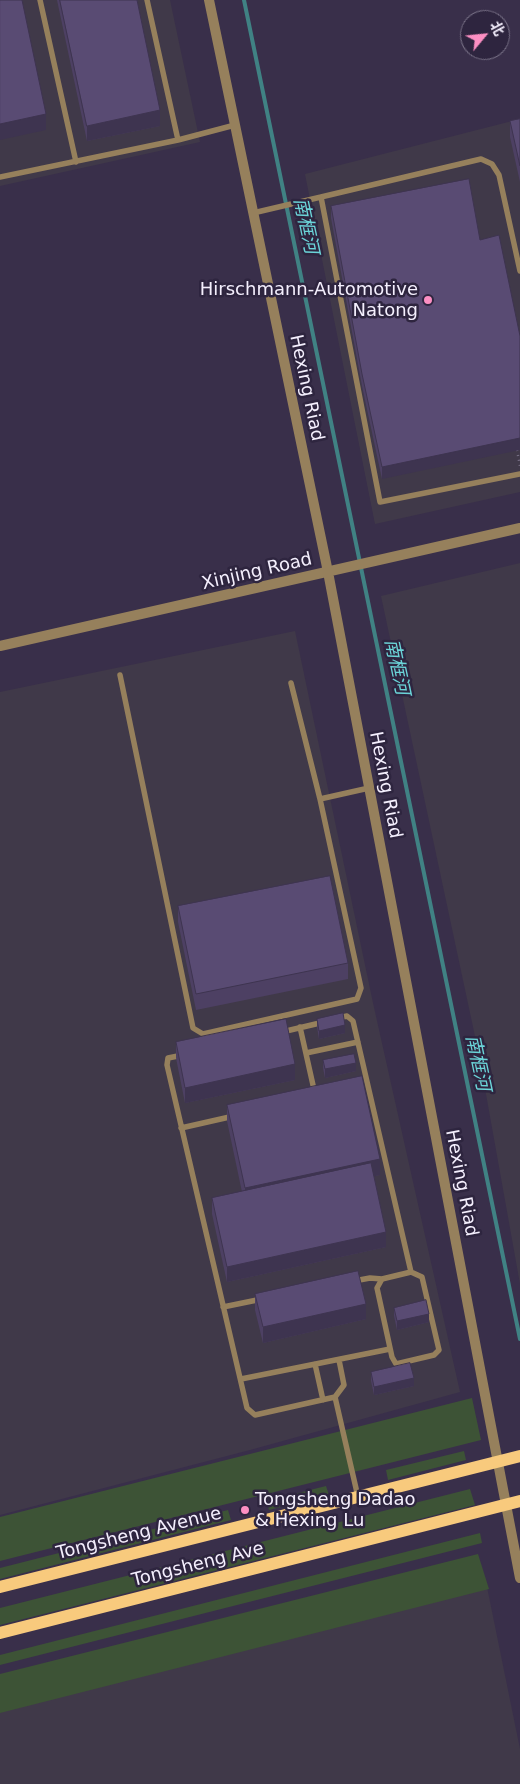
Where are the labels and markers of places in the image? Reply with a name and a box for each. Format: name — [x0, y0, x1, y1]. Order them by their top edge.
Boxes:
place label: Hirschmann-Automotive Natong — [200, 279, 418, 322]
marker: Hirschmann-Automotive Natong — [422, 294, 434, 306]
place label: Tongsheng Dadao & Hexing Lu — [255, 1489, 416, 1532]
marker: Tongsheng Dadao & Hexing Lu — [239, 1504, 251, 1516]

